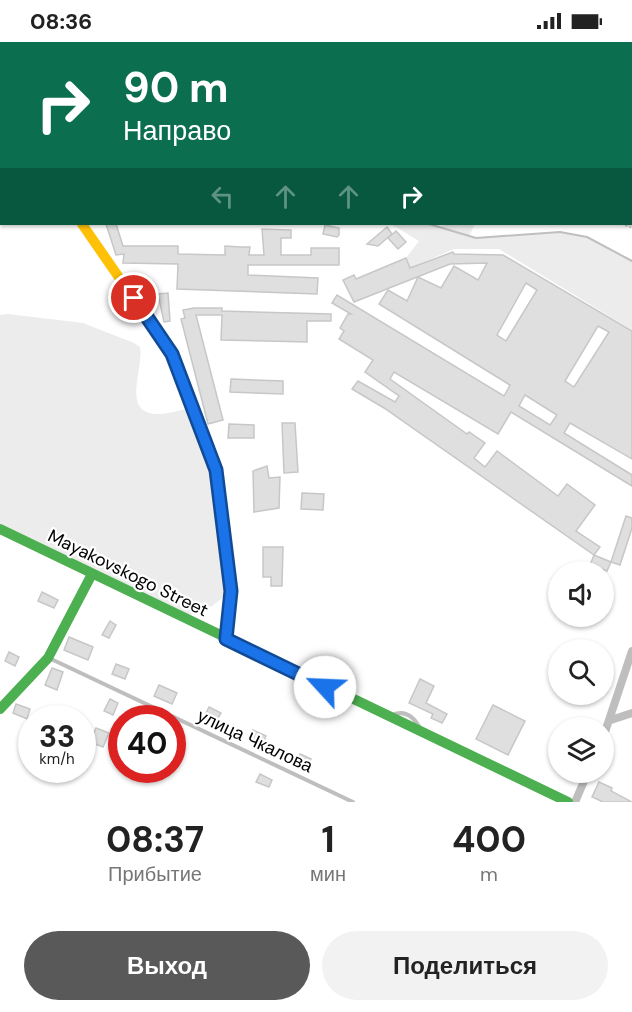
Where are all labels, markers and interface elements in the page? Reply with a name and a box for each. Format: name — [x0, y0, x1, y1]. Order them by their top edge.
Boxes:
text: 08:36 — [30, 7, 92, 36]
text: 90 m — [123, 60, 229, 115]
icon: right — [24, 66, 102, 144]
text: Направо — [123, 113, 231, 148]
icon: left — [206, 180, 239, 213]
icon: ahead — [269, 180, 302, 213]
icon: ahead — [332, 180, 365, 213]
icon: right — [395, 180, 428, 213]
pin — [108, 272, 159, 323]
icon: arrive — [117, 281, 150, 314]
street label: Mayakovskogo Street — [44, 524, 212, 622]
map controls — [548, 561, 614, 783]
button: sound — [548, 561, 614, 627]
button: search — [548, 639, 614, 705]
position arrow — [293, 655, 357, 719]
street label: улица Чкалова — [193, 704, 317, 779]
speed limit sign: 40 — [108, 705, 186, 783]
text: 33 — [39, 717, 75, 756]
button: layers — [548, 717, 614, 783]
text: km/h — [39, 749, 75, 769]
text: 08:37 — [106, 816, 204, 863]
text: 1 — [321, 816, 335, 863]
text: 400 — [452, 816, 526, 863]
text: Прибытие — [108, 861, 202, 887]
text: мин — [310, 861, 346, 887]
text: m — [480, 861, 498, 887]
button: Выход — [24, 931, 310, 1000]
button: Поделиться — [322, 931, 608, 1000]

